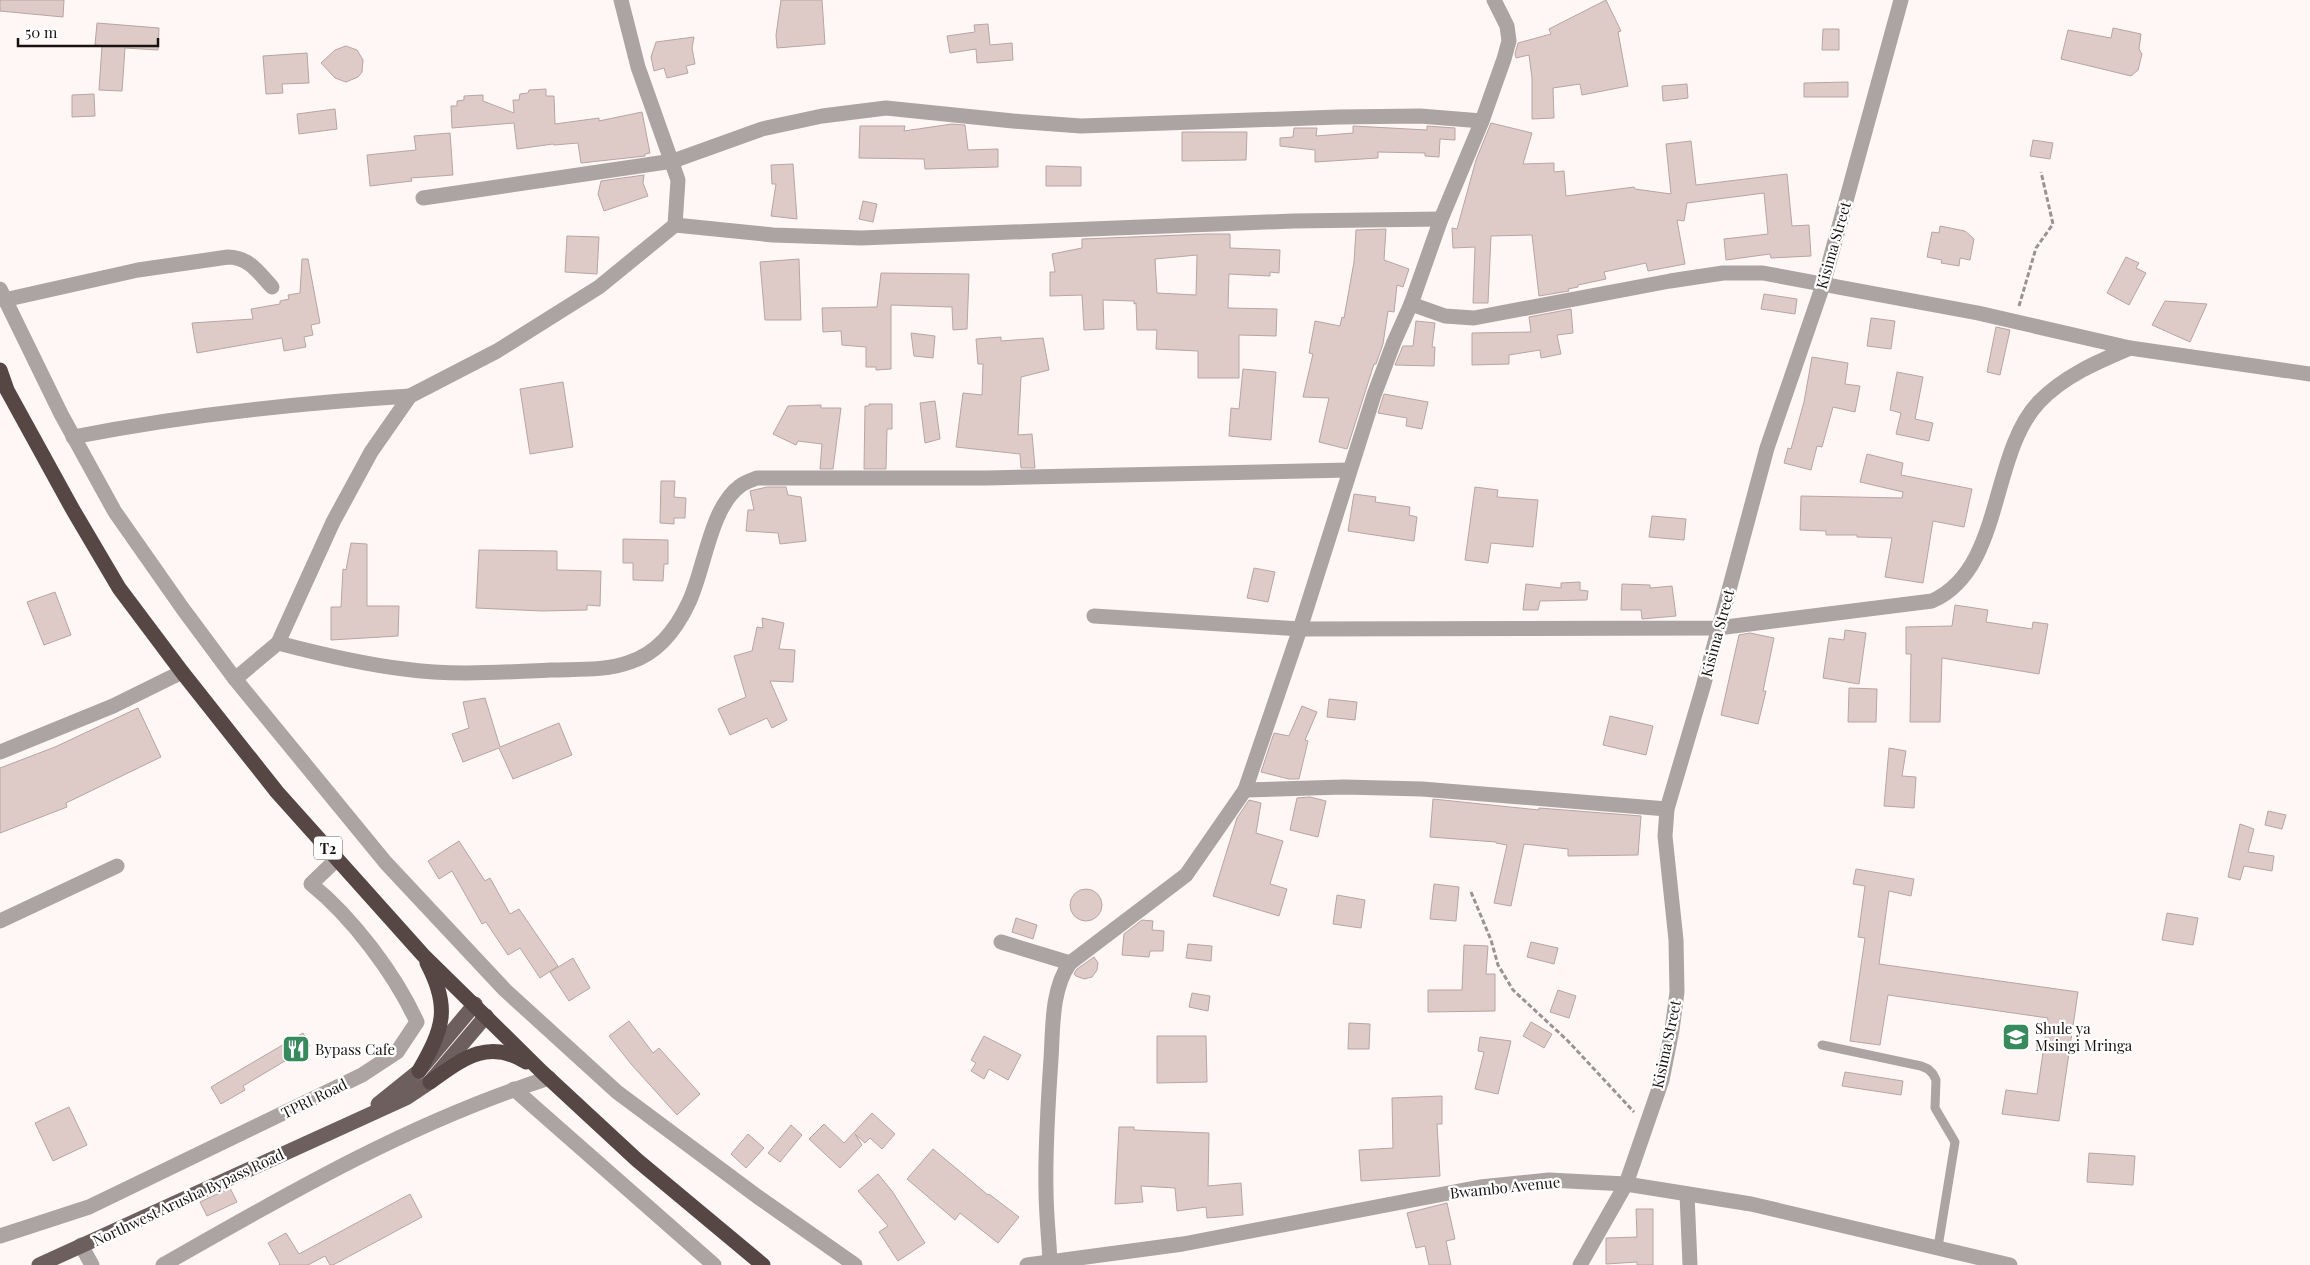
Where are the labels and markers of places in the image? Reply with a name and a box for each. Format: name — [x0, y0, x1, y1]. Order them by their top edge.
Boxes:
place label: Shule ya Msingi Mringa — [2035, 1018, 2133, 1055]
school or university icon: Shule ya Msingi Mringa — [2001, 1022, 2031, 1052]
restaurant icon: Bypass Cafe — [281, 1034, 311, 1064]
place label: Bypass Cafe — [315, 1039, 395, 1059]

